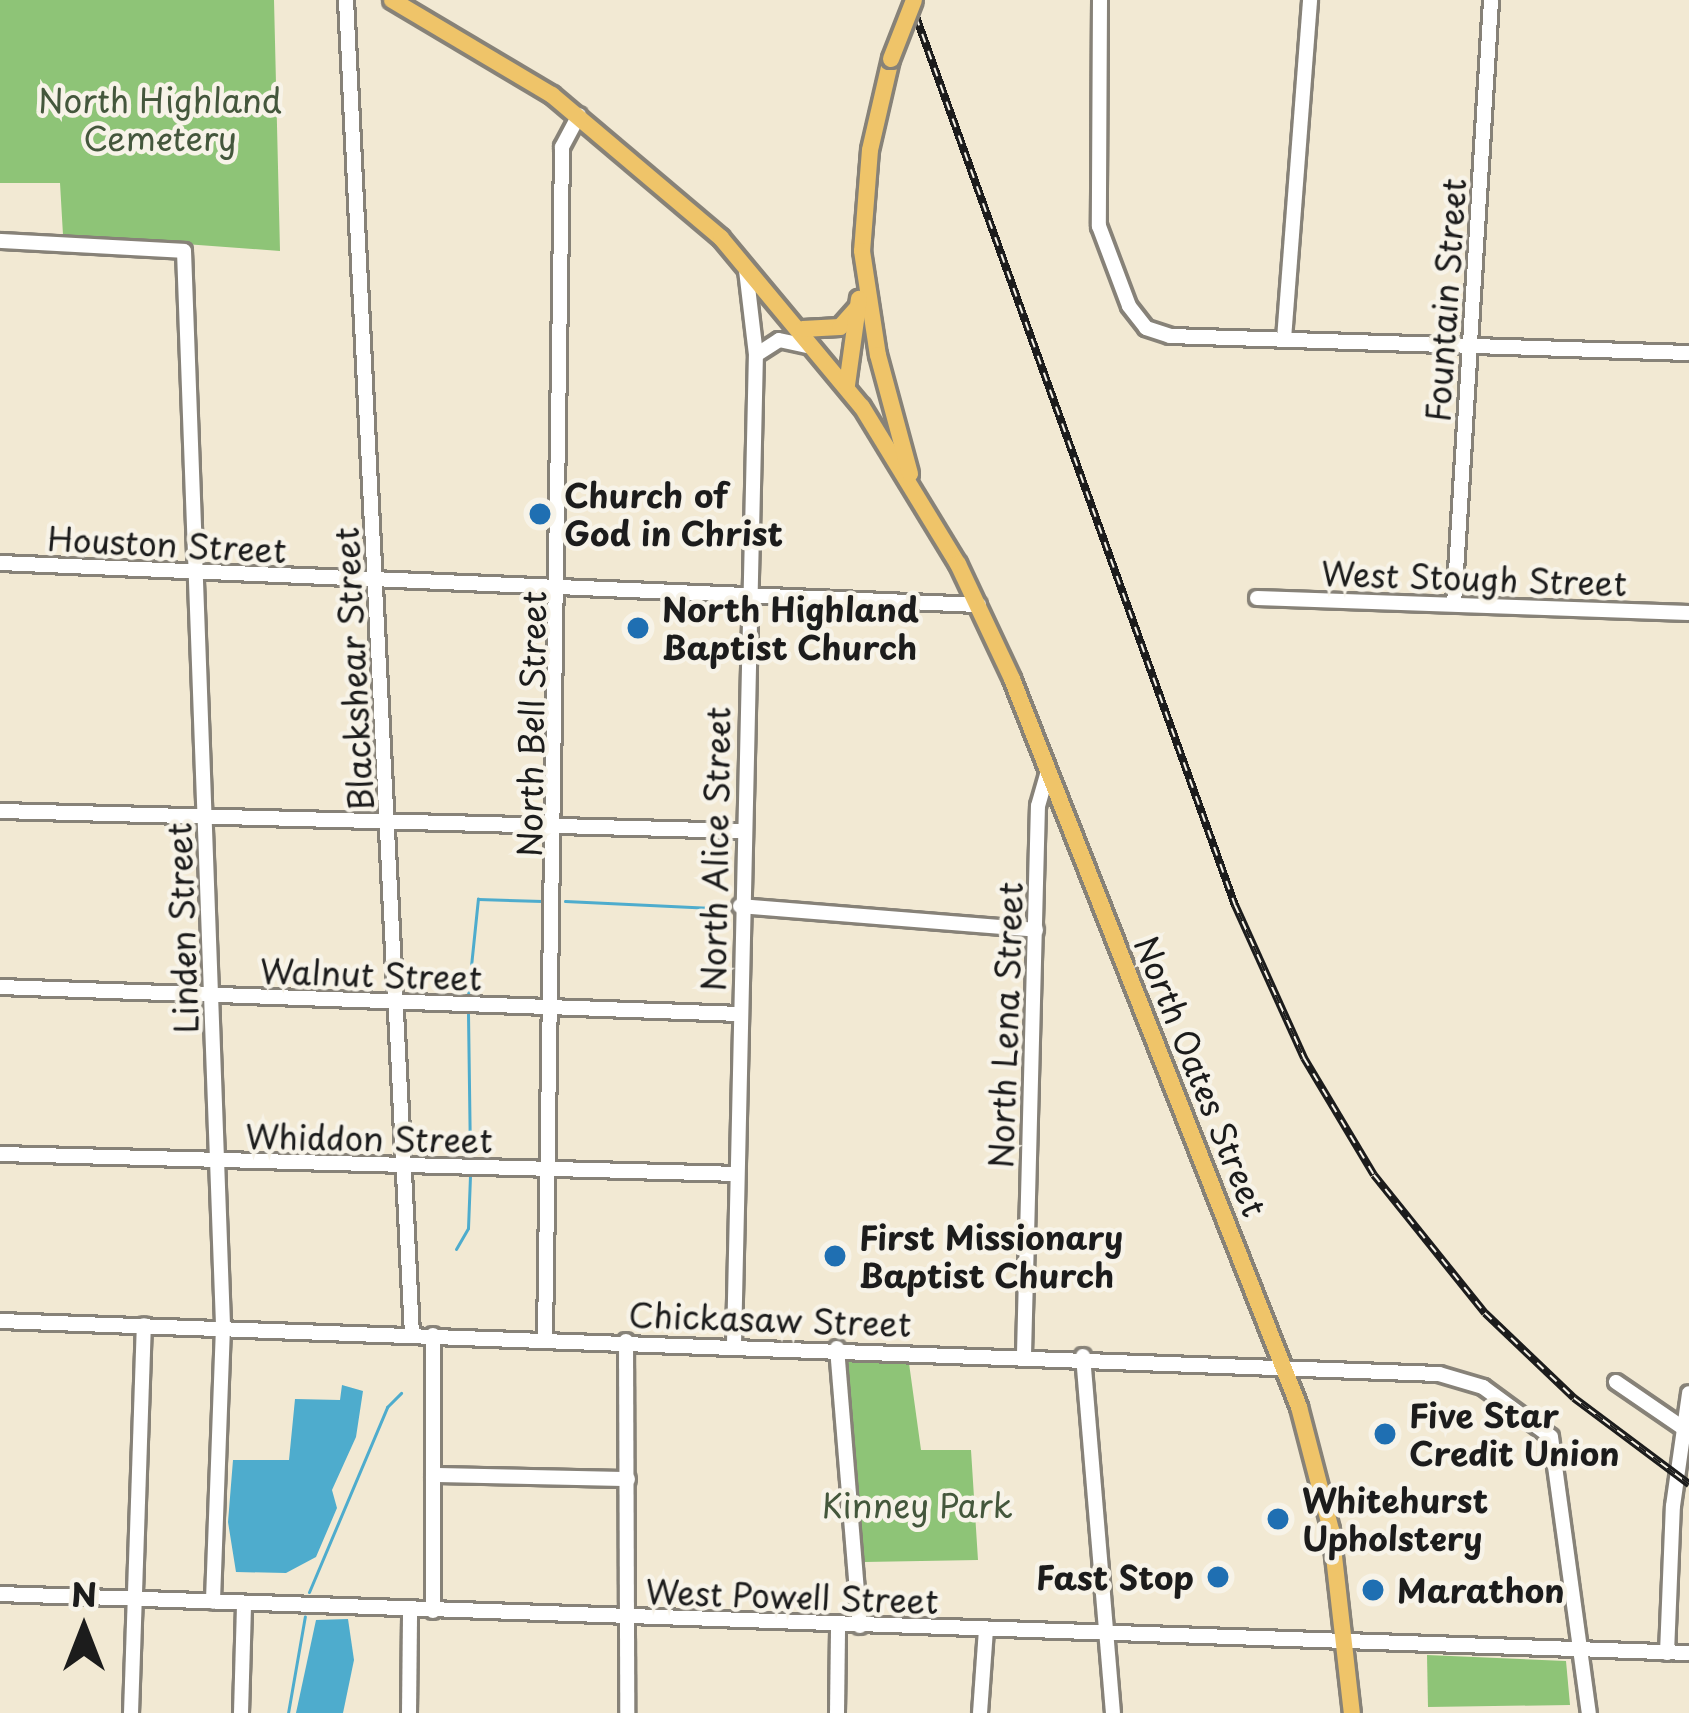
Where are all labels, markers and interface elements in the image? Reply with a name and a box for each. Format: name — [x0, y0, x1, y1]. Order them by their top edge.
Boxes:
park label: North Highland Cemetery — [37, 80, 283, 158]
street label: Fountain Street — [1417, 175, 1473, 425]
place label: Church of God in Christ — [564, 475, 786, 553]
marker: Church of God in Christ — [527, 501, 553, 527]
street label: Houston Street — [47, 518, 287, 570]
street label: Blackshear Street — [326, 526, 380, 812]
street label: West Stough Street — [1320, 553, 1628, 603]
street label: North Bell Street — [509, 588, 553, 860]
place label: North Highland Baptist Church — [662, 589, 919, 667]
marker: North Highland Baptist Church — [625, 615, 651, 641]
street label: North Alice Street — [693, 704, 737, 994]
street label: Linden Street — [159, 821, 205, 1035]
street label: North Lena Street — [980, 880, 1030, 1170]
street label: North Oates Street — [1126, 928, 1276, 1224]
street label: Walnut Street — [260, 950, 482, 998]
street label: Whiddon Street — [245, 1116, 493, 1160]
place label: First Missionary Baptist Church — [859, 1217, 1125, 1295]
marker: First Missionary Baptist Church — [822, 1243, 848, 1269]
street label: Chickasaw Street — [629, 1294, 911, 1344]
place label: Five Star Credit Union — [1409, 1395, 1621, 1473]
marker: Five Star Credit Union — [1372, 1421, 1398, 1447]
place label: Whitehurst Upholstery — [1302, 1480, 1488, 1558]
park label: Kinney Park — [821, 1485, 1013, 1525]
marker: Whitehurst Upholstery — [1265, 1506, 1291, 1532]
place label: Fast Stop — [1037, 1557, 1194, 1597]
marker: Fast Stop — [1205, 1564, 1231, 1590]
text: N — [71, 1568, 97, 1618]
north arrow — [24, 1569, 144, 1689]
place label: Marathon — [1397, 1570, 1565, 1610]
street label: West Powell Street — [643, 1571, 941, 1621]
marker: Marathon — [1360, 1577, 1386, 1603]

